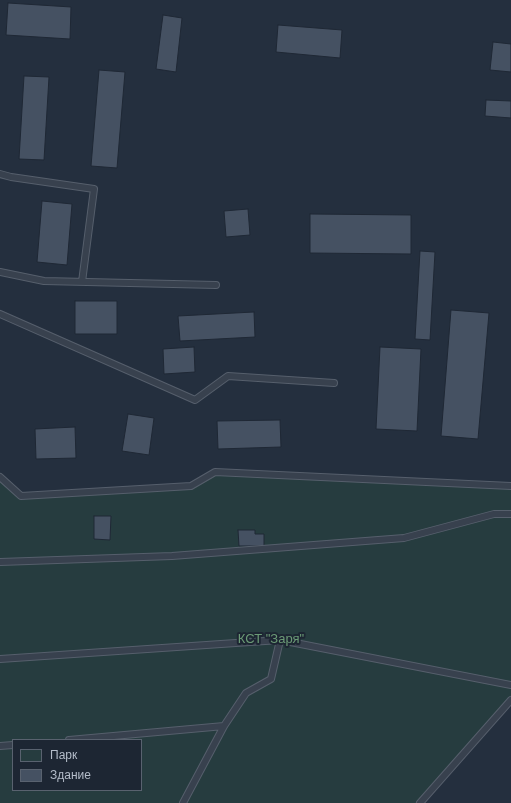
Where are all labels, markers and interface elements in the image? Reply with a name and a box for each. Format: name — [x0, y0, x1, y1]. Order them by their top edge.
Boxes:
park label: КСТ "Заря" — [238, 631, 304, 647]
legend — [12, 739, 142, 791]
text: Парк — [50, 748, 77, 762]
text: Здание — [50, 768, 91, 782]

